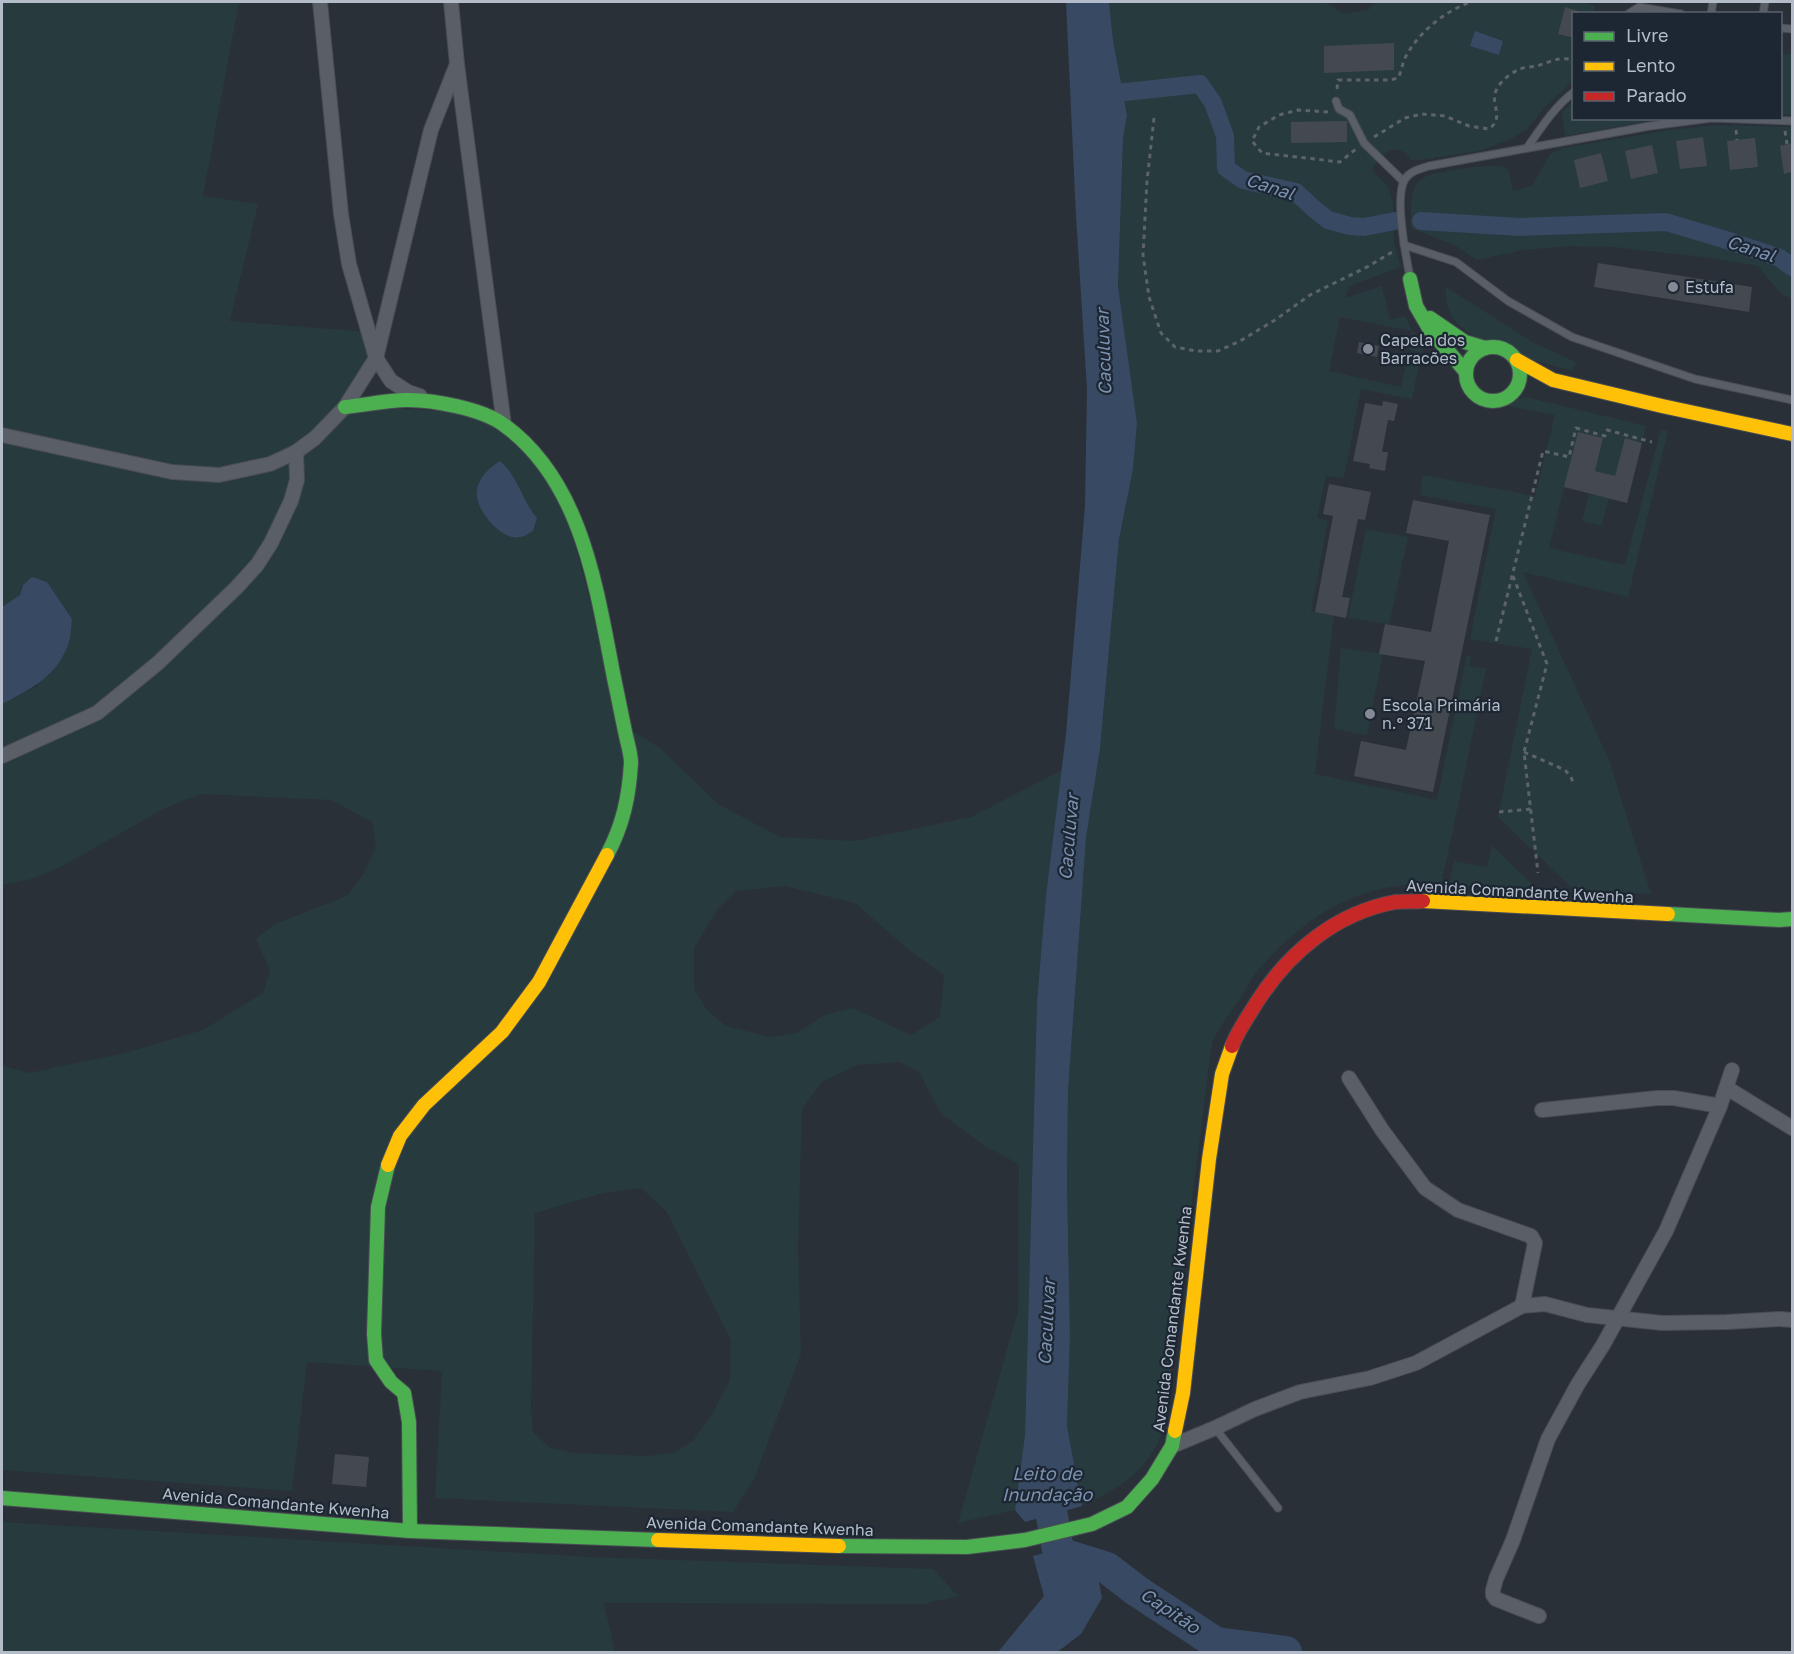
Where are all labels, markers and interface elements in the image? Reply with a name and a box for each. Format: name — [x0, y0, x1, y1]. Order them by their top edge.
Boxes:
legend — [1572, 12, 1782, 120]
text: Livre — [1626, 24, 1668, 46]
text: Lento — [1626, 54, 1675, 76]
text: Parado — [1626, 84, 1687, 106]
water label: Canal — [1243, 168, 1298, 205]
water label: Canal — [1724, 230, 1779, 267]
place label: Estufa — [1685, 277, 1734, 297]
marker: Estufa — [1666, 280, 1680, 294]
water label: Caculuvar — [1090, 305, 1116, 396]
place label: Capela dos Barracões — [1380, 330, 1465, 368]
marker: Capela dos Barracões — [1361, 342, 1375, 356]
place label: Escola Primária n.º 371 — [1382, 695, 1501, 733]
marker: Escola Primária n.º 371 — [1363, 707, 1377, 721]
water label: Caculuvar — [1053, 790, 1083, 881]
street label: Avenida Comandante Kwenha — [1406, 875, 1634, 907]
street label: Avenida Comandante Kwenha — [1148, 1205, 1196, 1433]
water label: Caculuvar — [1033, 1275, 1059, 1366]
water label: Leito de Inundação — [1002, 1462, 1094, 1505]
street label: Avenida Comandante Kwenha — [162, 1483, 390, 1523]
street label: Avenida Comandante Kwenha — [646, 1512, 874, 1540]
water label: Capitão — [1137, 1582, 1205, 1639]

